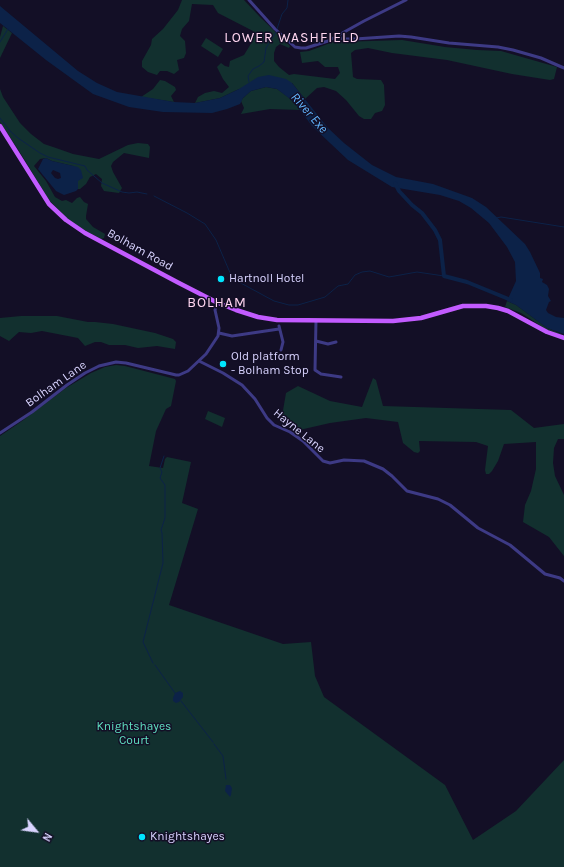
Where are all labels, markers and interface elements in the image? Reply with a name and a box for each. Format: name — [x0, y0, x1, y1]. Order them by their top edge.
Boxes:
district label: LOWER WASHFIELD — [224, 30, 360, 46]
water label: River Exe — [287, 90, 331, 136]
street label: Bolham Road — [105, 226, 175, 274]
place label: Hartnoll Hotel — [229, 272, 304, 286]
marker: Hartnoll Hotel — [216, 274, 226, 284]
district label: BOLHAM — [187, 295, 247, 311]
place label: Old platform - Bolham Stop — [231, 350, 309, 378]
street label: Bolham Lane — [23, 358, 89, 410]
marker: Old platform - Bolham Stop — [218, 359, 228, 369]
street label: Hayne Lane — [270, 406, 328, 456]
park label: Knightshayes Court — [97, 720, 171, 748]
north arrow — [16, 811, 56, 851]
text: N — [39, 830, 55, 844]
place label: Knightshayes — [150, 830, 225, 844]
marker: Knightshayes — [137, 832, 147, 842]

